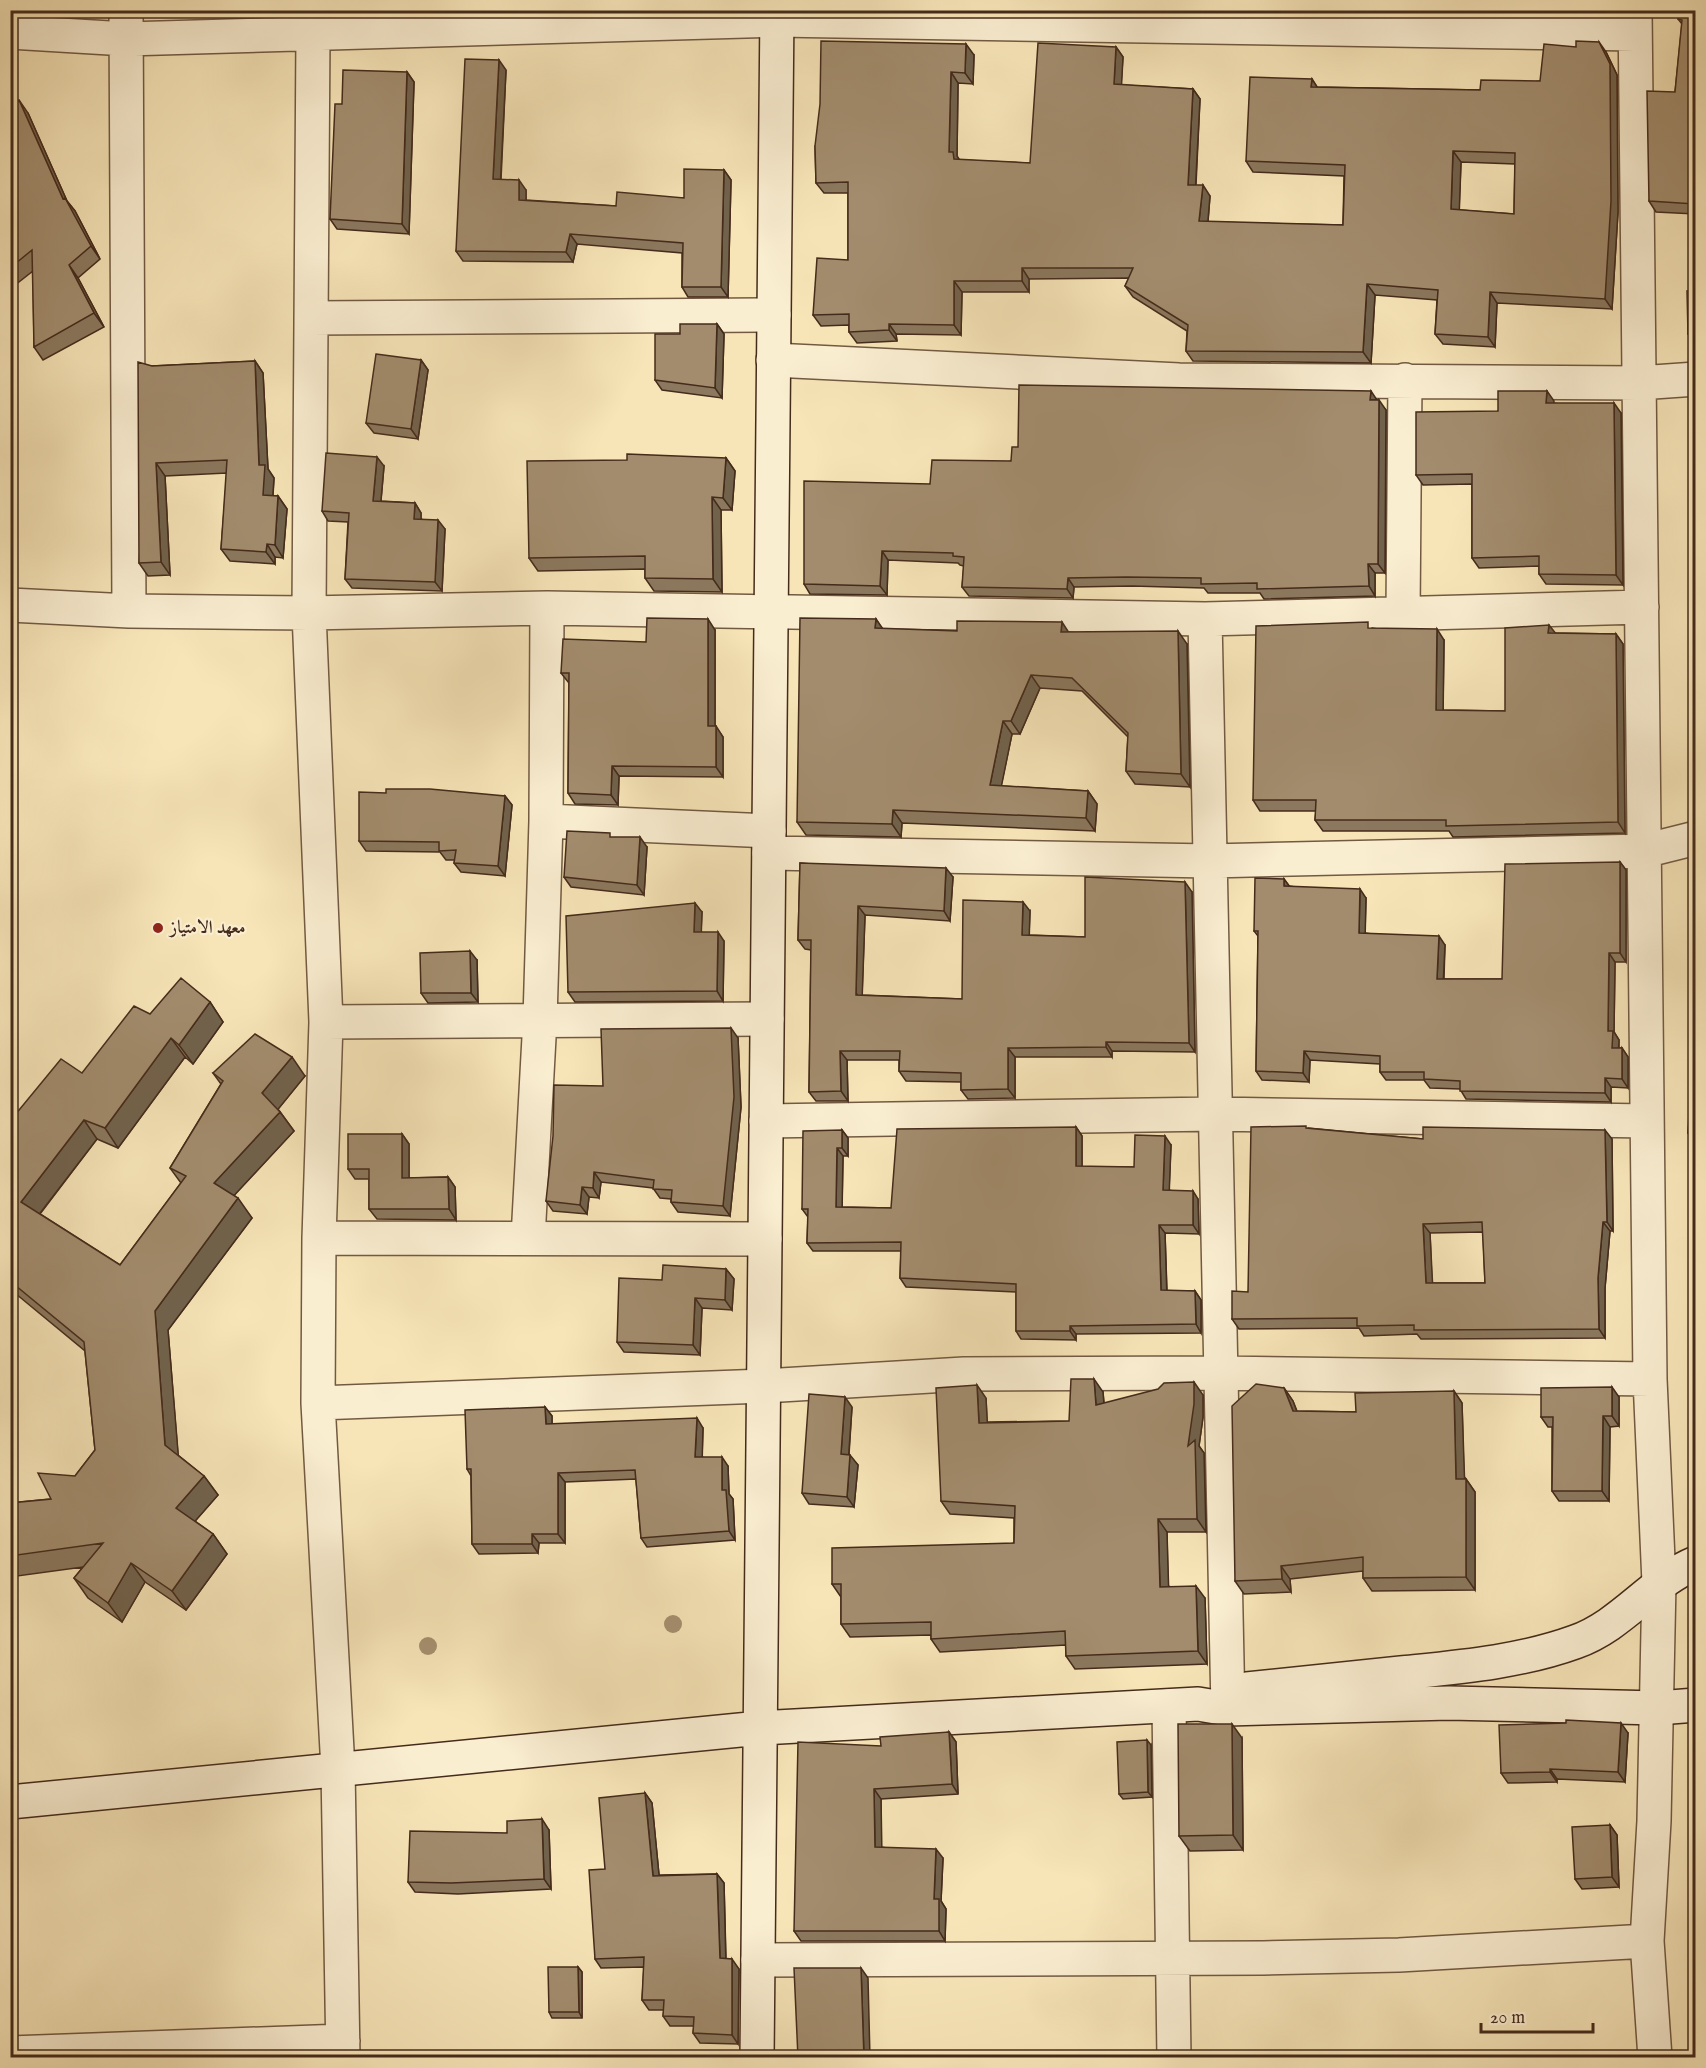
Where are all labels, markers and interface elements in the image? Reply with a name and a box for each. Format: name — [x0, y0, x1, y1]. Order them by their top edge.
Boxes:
place label: معهد الامتياز — [168, 917, 246, 940]
marker: معهد الامتياز — [151, 921, 165, 935]
scale bar — [1481, 1996, 1594, 2034]
text: 20 m — [1490, 2007, 1525, 2030]

